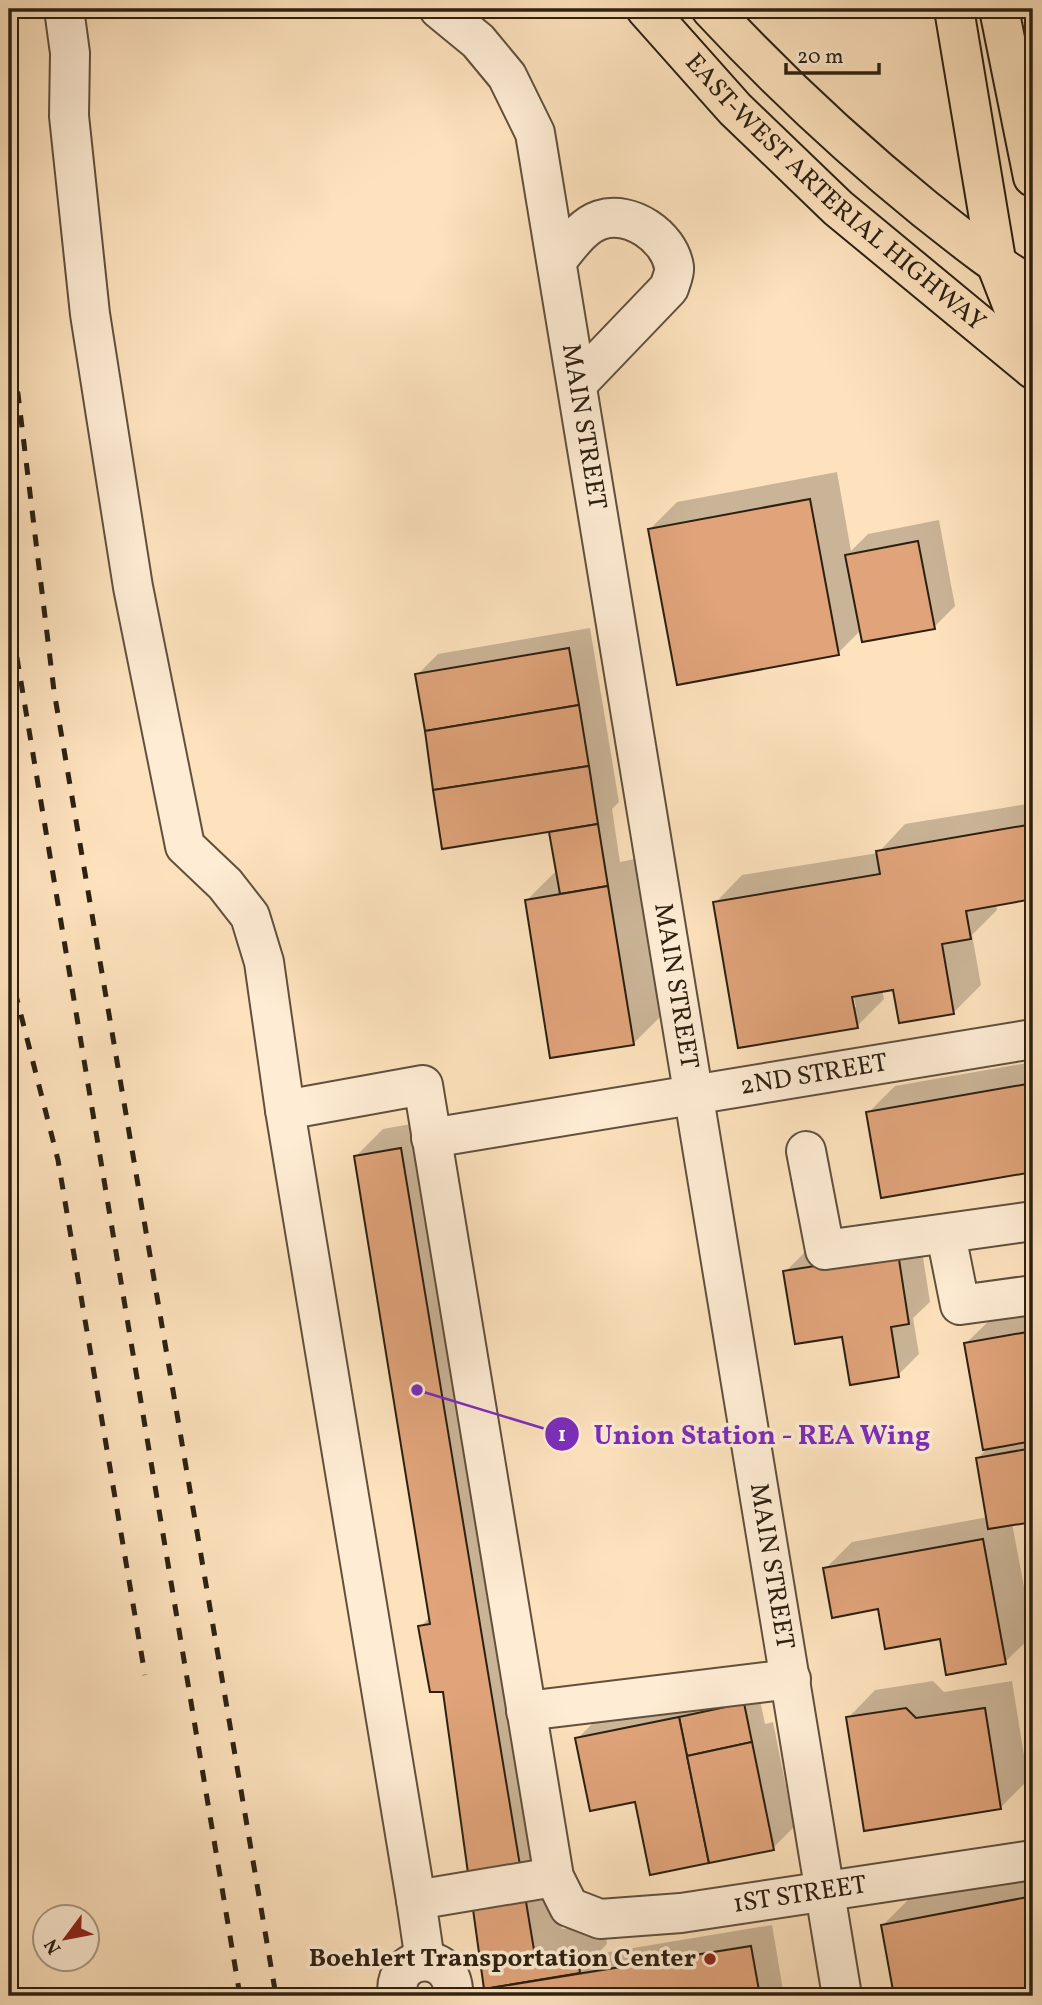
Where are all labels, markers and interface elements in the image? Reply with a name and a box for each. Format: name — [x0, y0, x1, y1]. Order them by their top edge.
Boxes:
scale bar — [786, 32, 879, 76]
text: 20 m — [797, 43, 843, 72]
street label: EAST-WEST ARTERIAL HIGHWAY — [676, 46, 993, 340]
street label: MAIN STREET — [552, 341, 615, 512]
street label: MAIN STREET — [644, 900, 707, 1072]
street label: 2ND STREET — [737, 1045, 890, 1105]
callout: Union Station - REA Wing — [544, 1410, 946, 1459]
text: Union Station - REA Wing — [594, 1417, 930, 1456]
text: 1 — [558, 1421, 566, 1450]
street label: MAIN STREET — [740, 1481, 803, 1652]
street label: 1ST STREET — [731, 1867, 869, 1923]
north arrow — [32, 1904, 102, 1974]
text: N — [38, 1933, 68, 1959]
place label: Boehlert Transportation Center — [309, 1941, 696, 1977]
marker: Boehlert Transportation Center — [702, 1951, 718, 1967]

